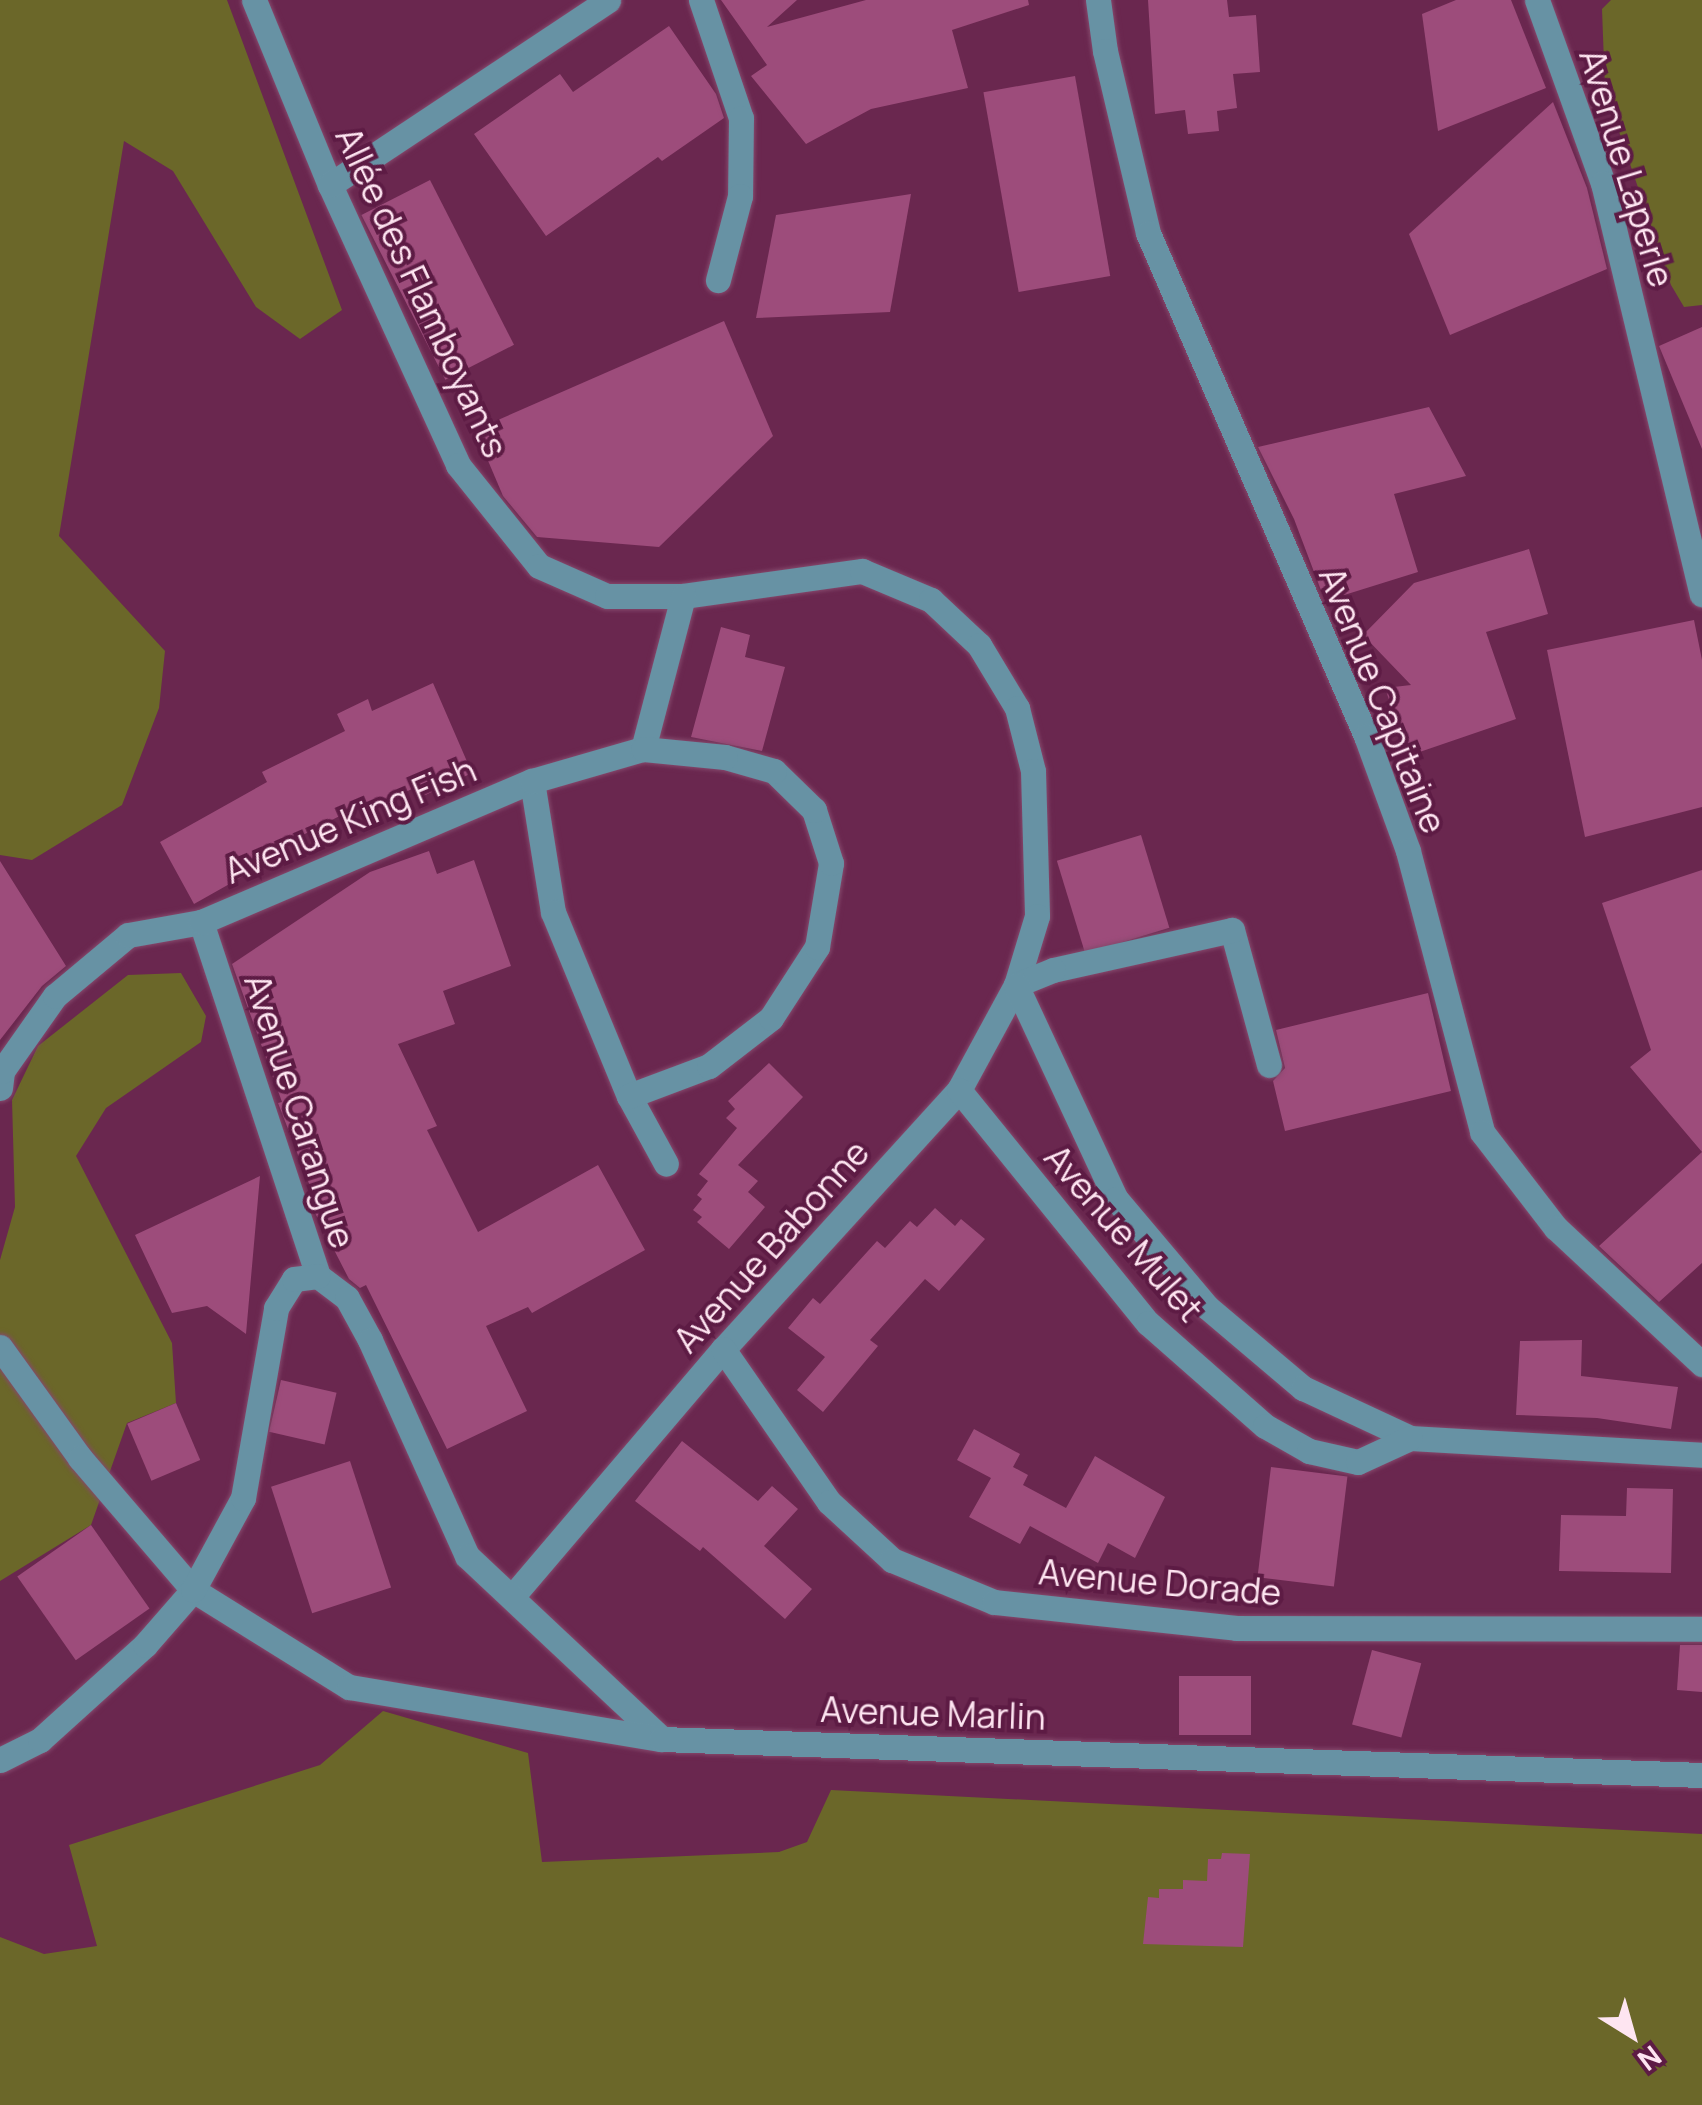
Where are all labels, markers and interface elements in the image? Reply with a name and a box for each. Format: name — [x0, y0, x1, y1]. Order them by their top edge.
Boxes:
street label: Avenue Laperle — [1571, 44, 1683, 292]
street label: Allée des Flamboyants — [327, 120, 517, 464]
street label: Avenue Capitaine — [1311, 561, 1455, 839]
street label: Avenue King Fish — [218, 748, 482, 892]
street label: Avenue Carangue — [236, 969, 364, 1253]
street label: Avenue Babonne — [665, 1131, 877, 1361]
street label: Avenue Mulet — [1036, 1136, 1212, 1330]
street label: Avenue Dorade — [1037, 1550, 1283, 1614]
street label: Avenue Marlin — [820, 1688, 1046, 1738]
north arrow — [1582, 1985, 1682, 2085]
text: N — [1631, 2038, 1670, 2080]

